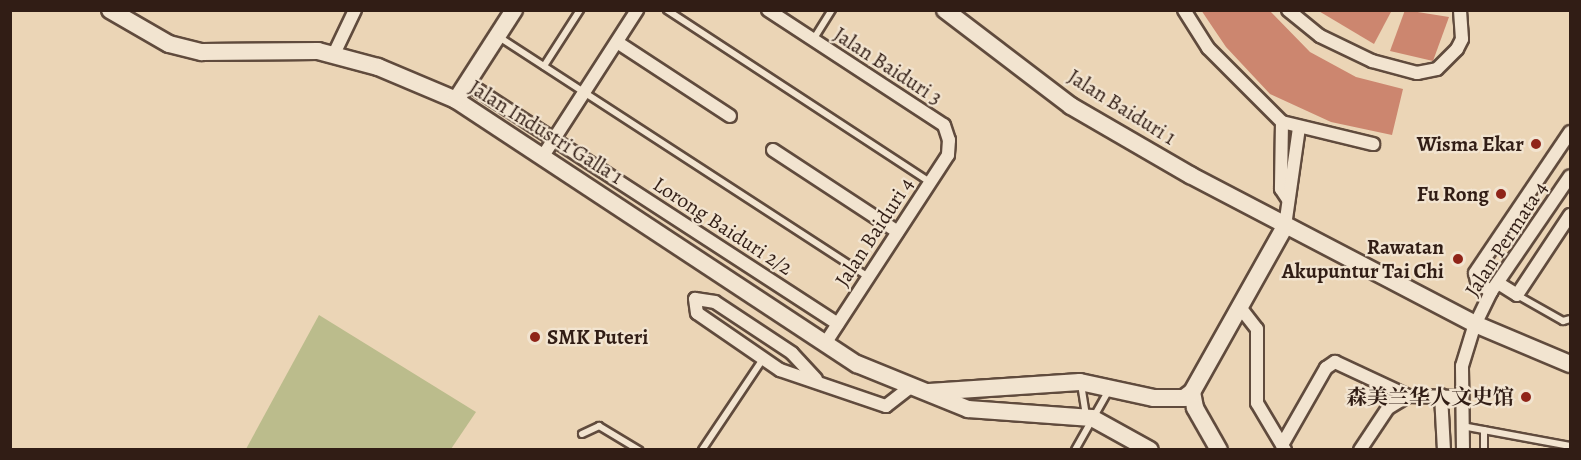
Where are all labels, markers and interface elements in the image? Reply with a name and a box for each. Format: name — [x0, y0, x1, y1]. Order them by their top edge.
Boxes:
street label: Jalan Baiduri 3 — [829, 22, 947, 110]
street label: Jalan Baiduri 1 — [1063, 64, 1181, 150]
street label: Jalan Industri Galla 1 — [464, 75, 628, 189]
place label: Wisma Ekar — [1417, 131, 1524, 157]
marker: Wisma Ekar — [1529, 137, 1543, 151]
street label: Lorong Baiduri 2/2 — [648, 171, 798, 281]
street label: Jalan Baiduri 4 — [829, 173, 919, 291]
street label: Jalan Permata 4 — [1459, 177, 1553, 301]
place label: Fu Rong — [1417, 181, 1489, 207]
marker: Fu Rong — [1494, 187, 1508, 201]
place label: Rawatan Akupuntur Tai Chi — [1282, 234, 1444, 284]
marker: Rawatan Akupuntur Tai Chi — [1449, 250, 1467, 268]
place label: SMK Puteri — [547, 324, 648, 350]
marker: SMK Puteri — [528, 330, 542, 344]
place label: 森美兰华人文史馆 — [1346, 384, 1514, 410]
marker: 森美兰华人文史馆 — [1519, 390, 1533, 404]

